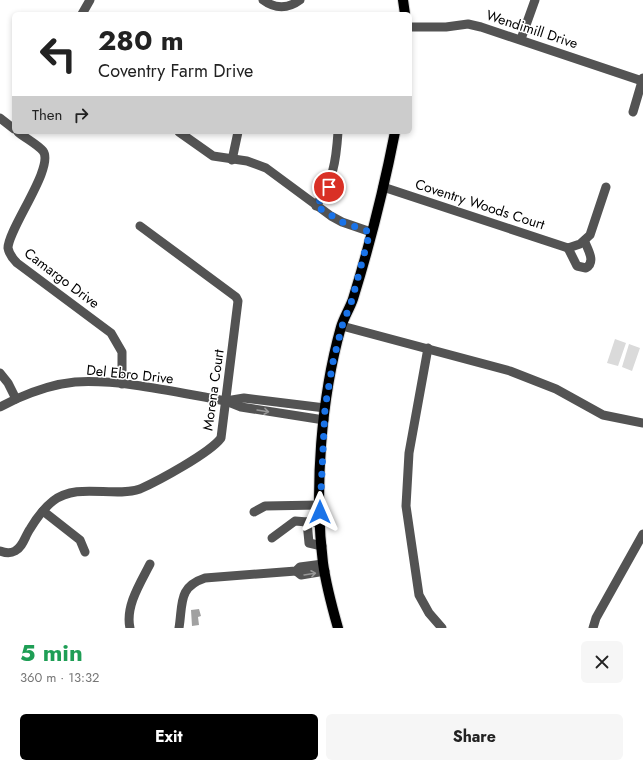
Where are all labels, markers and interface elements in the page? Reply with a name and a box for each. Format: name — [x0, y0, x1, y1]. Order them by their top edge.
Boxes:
street label: Wendimill Drive — [484, 5, 580, 53]
text: 280 m — [98, 20, 184, 61]
icon: left — [32, 28, 84, 80]
text: Coventry Farm Drive — [98, 58, 253, 84]
text: Then — [32, 104, 62, 126]
icon: right — [70, 104, 92, 126]
pin — [312, 170, 346, 204]
street label: Coventry Woods Court — [413, 174, 548, 235]
icon: arrive — [318, 176, 340, 198]
street label: Camargo Drive — [20, 243, 104, 313]
street label: Morena Court — [197, 347, 229, 432]
street label: Del Ebro Drive — [85, 359, 175, 389]
one-way arrow — [256, 407, 269, 415]
position arrow — [299, 491, 341, 533]
one-way arrow — [303, 570, 316, 578]
text: 5 min — [20, 635, 83, 670]
button: close — [581, 641, 623, 683]
text: 360 m · 13:32 — [20, 668, 99, 687]
button: Exit — [20, 714, 318, 760]
button: Share — [326, 714, 623, 760]

